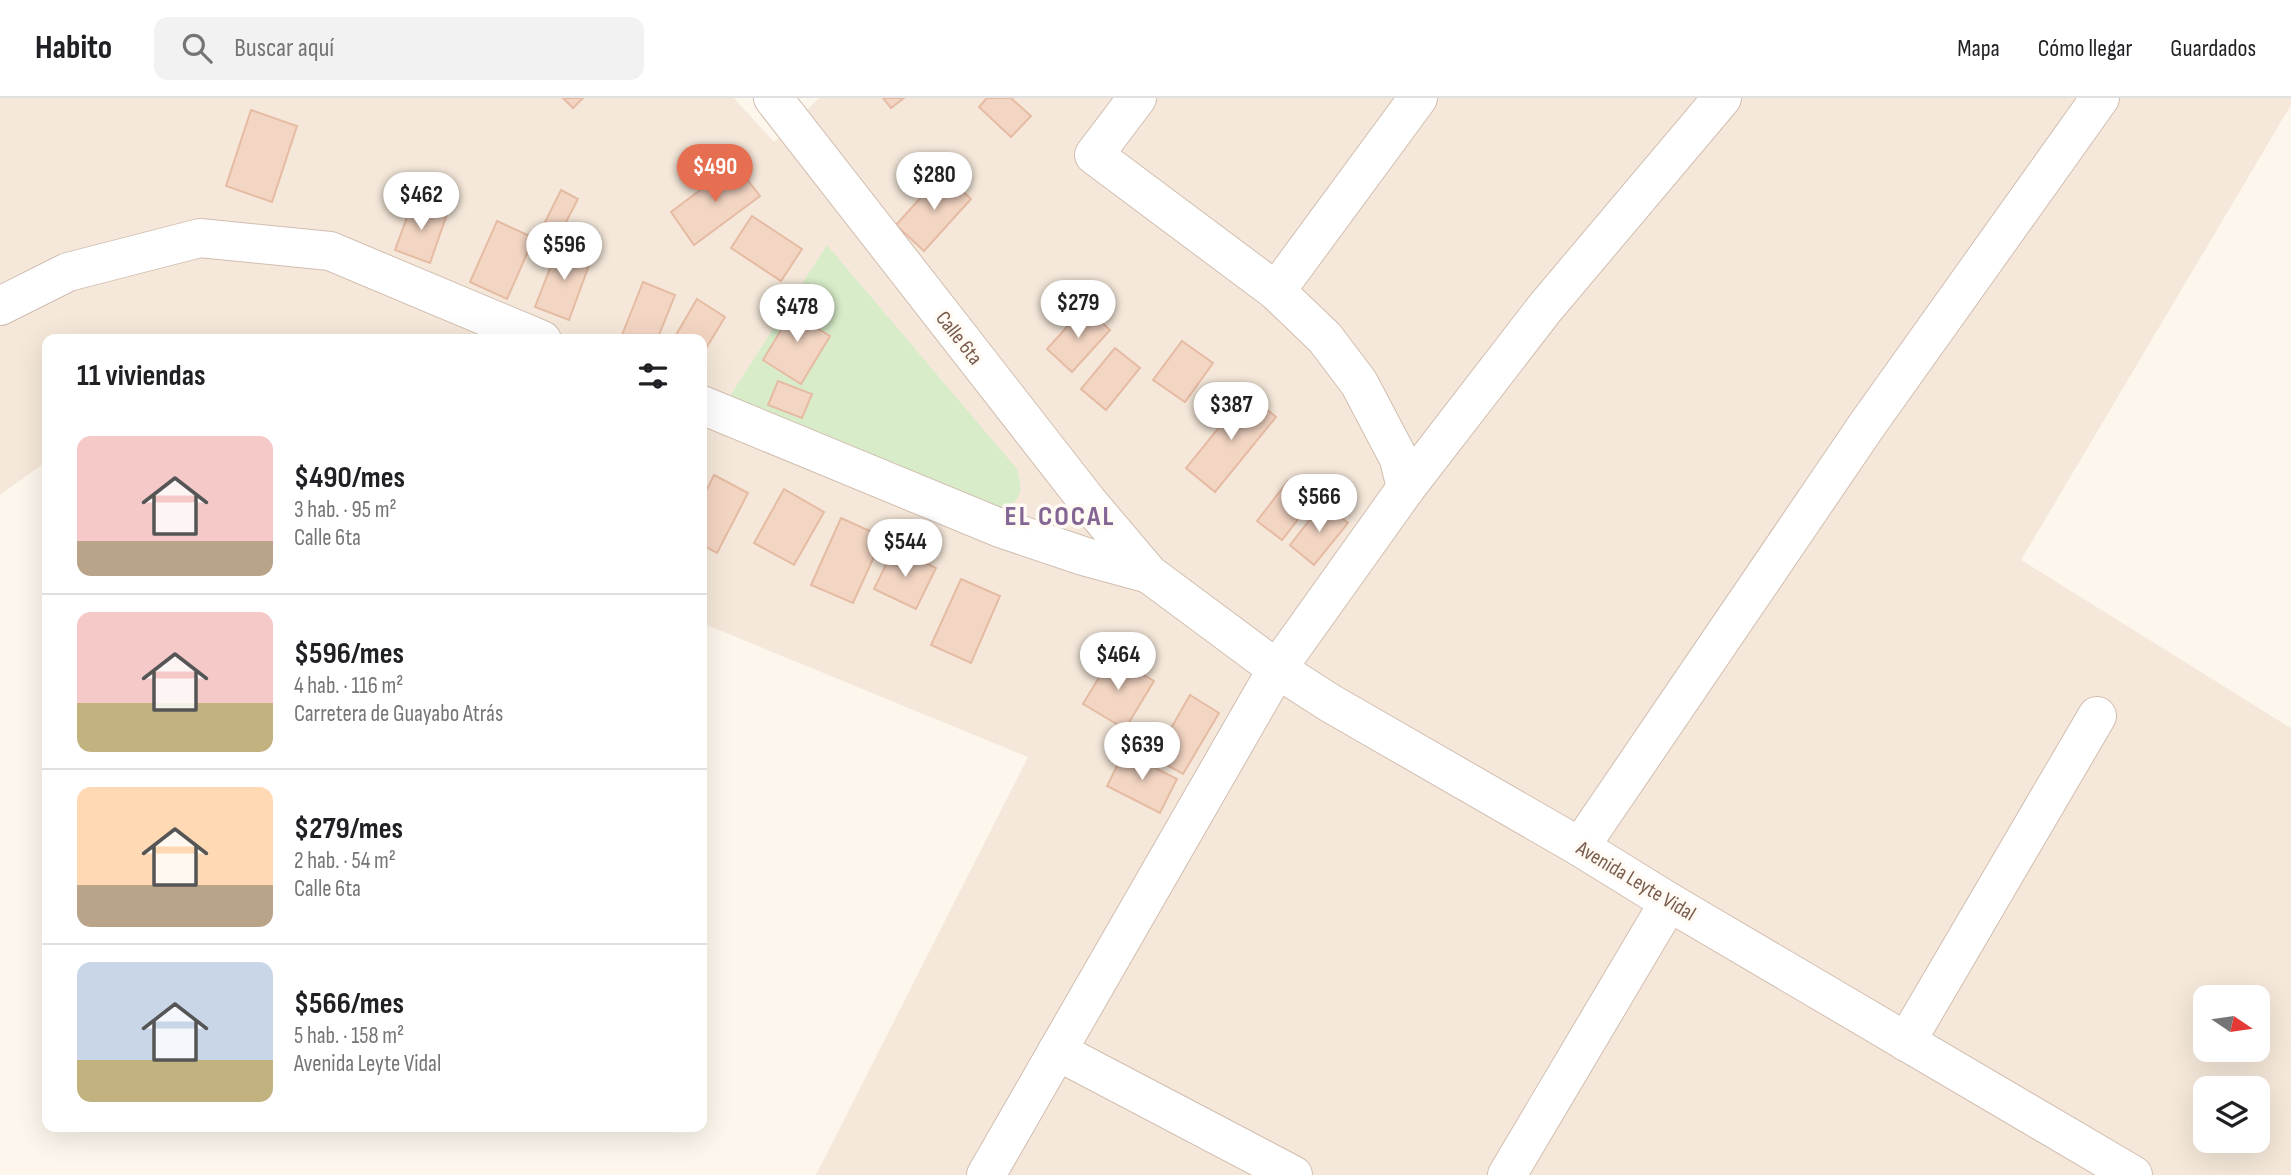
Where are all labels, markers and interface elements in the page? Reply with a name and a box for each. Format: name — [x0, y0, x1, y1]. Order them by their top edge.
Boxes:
search box — [154, 17, 644, 80]
text: Habito — [35, 28, 112, 68]
icon: search — [178, 29, 216, 67]
text: Buscar aquí — [234, 33, 334, 64]
text: Mapa — [1957, 34, 2000, 63]
text: Cómo llegar — [2038, 34, 2132, 63]
text: Guardados — [2170, 34, 2256, 63]
pin: $490 — [674, 144, 756, 204]
pin: $280 — [893, 152, 975, 212]
text: $490 — [693, 153, 737, 181]
text: $280 — [912, 161, 956, 189]
pin: $462 — [380, 172, 462, 232]
text: $462 — [399, 181, 443, 209]
pin: $596 — [523, 222, 605, 282]
text: $596 — [542, 231, 586, 259]
pin: $279 — [1037, 280, 1119, 340]
pin: $478 — [756, 285, 838, 344]
text: $279 — [1057, 289, 1099, 317]
text: $478 — [776, 293, 818, 321]
street label: Calle 6ta — [930, 306, 988, 370]
icon: filters — [634, 357, 672, 395]
text: 11 viviendas — [77, 358, 206, 394]
pin: $387 — [1190, 382, 1272, 442]
text: $387 — [1210, 391, 1252, 419]
text: $490/mes — [294, 460, 405, 496]
icon: home — [133, 464, 217, 548]
pin: $566 — [1278, 474, 1360, 534]
text: $566 — [1297, 483, 1341, 511]
text: 3 hab. · 95 m² — [294, 496, 397, 524]
district label: EL COCAL — [1005, 500, 1115, 533]
pin: $544 — [864, 519, 946, 579]
text: Calle 6ta — [294, 524, 361, 552]
text: $544 — [883, 528, 927, 556]
pin: $464 — [1077, 632, 1159, 692]
text: $596/mes — [294, 636, 404, 672]
icon: home — [133, 640, 217, 724]
text: $464 — [1096, 641, 1140, 669]
text: 4 hab. · 116 m² — [294, 672, 403, 700]
text: Carretera de Guayabo Atrás — [294, 700, 503, 728]
pin: $639 — [1101, 722, 1183, 782]
text: $639 — [1120, 731, 1164, 759]
text: $279/mes — [294, 811, 403, 847]
icon: home — [133, 815, 217, 899]
street label: Avenida Leyte Vidal — [1571, 835, 1700, 926]
text: 2 hab. · 54 m² — [294, 847, 396, 875]
text: Calle 6ta — [294, 875, 361, 903]
north arrow — [2193, 985, 2270, 1062]
map controls — [2193, 985, 2270, 1153]
text: $566/mes — [294, 986, 404, 1022]
icon: home — [133, 990, 217, 1074]
text: 5 hab. · 158 m² — [294, 1022, 404, 1050]
text: Avenida Leyte Vidal — [294, 1050, 441, 1078]
button: layers — [2193, 1076, 2270, 1153]

